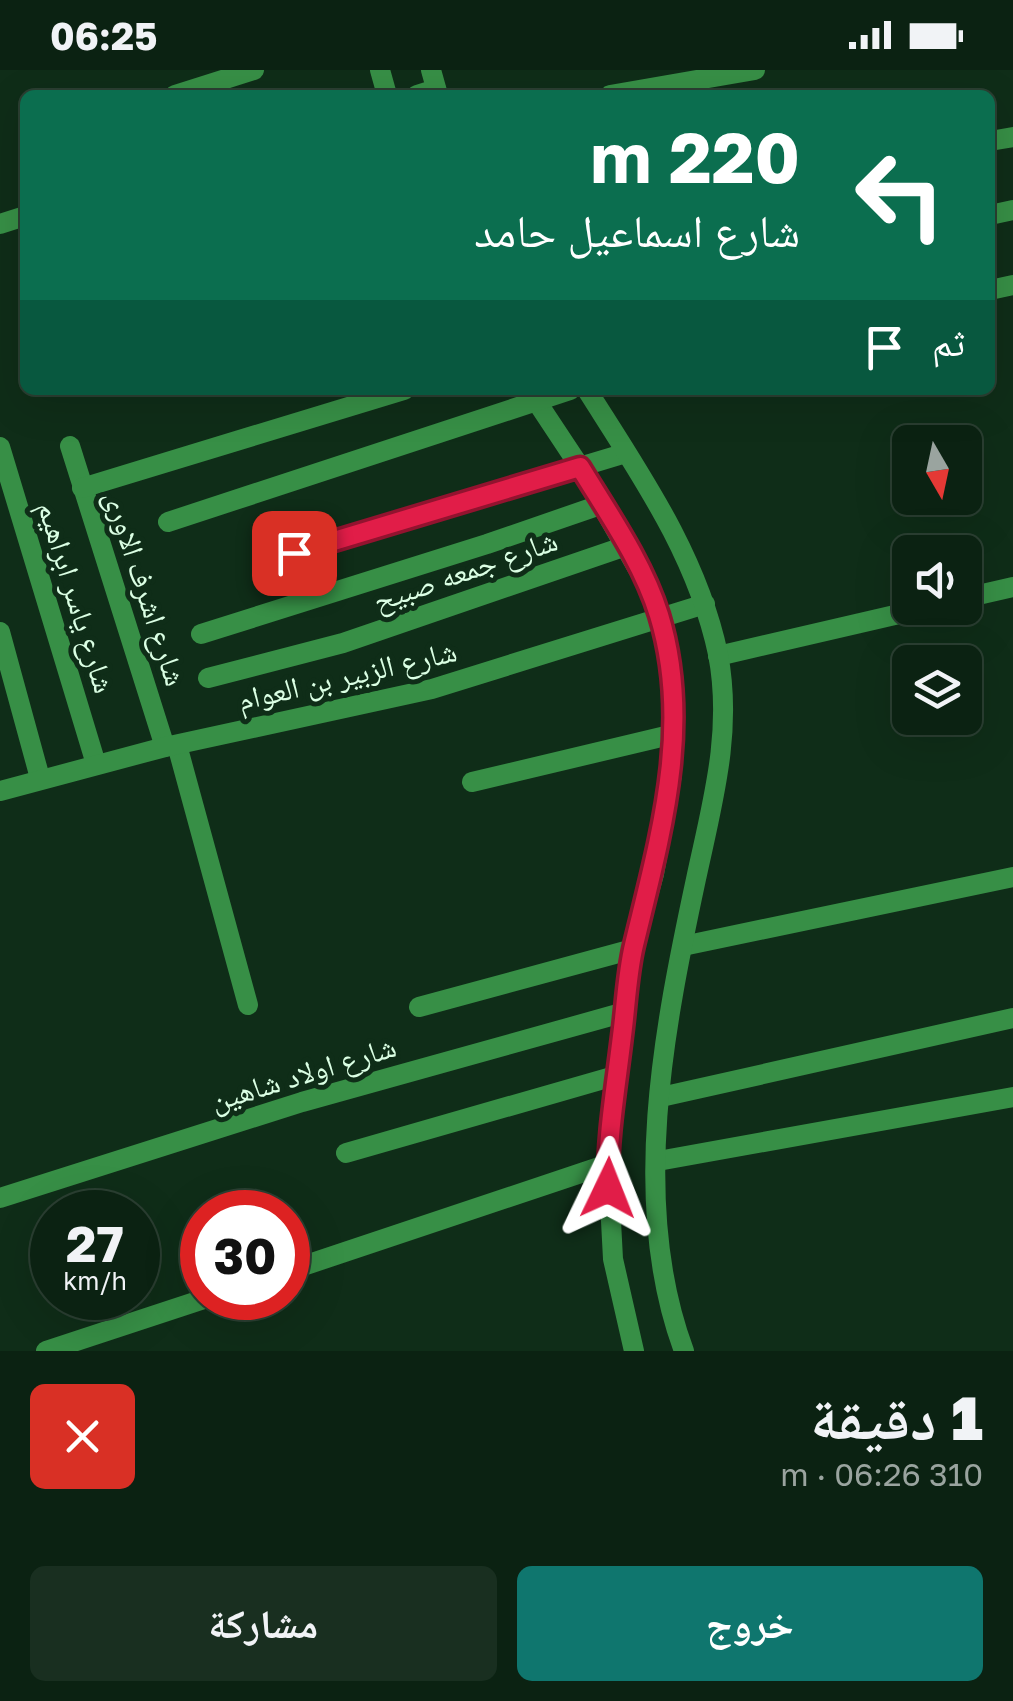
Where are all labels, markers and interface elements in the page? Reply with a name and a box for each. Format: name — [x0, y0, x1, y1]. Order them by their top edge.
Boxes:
text: 06:25 — [50, 13, 157, 58]
text: 220 m — [590, 114, 800, 198]
icon: left — [835, 130, 965, 260]
text: شارع اسماعيل حامد — [474, 203, 800, 257]
text: ثم — [932, 319, 965, 364]
icon: arrive — [857, 320, 912, 375]
north arrow — [892, 425, 982, 515]
map controls — [892, 425, 982, 735]
street label: شارع اشرف الاورى — [96, 486, 195, 691]
street label: شارع ياسر ابراهيم — [28, 497, 123, 698]
pin — [252, 511, 337, 596]
street label: شارع جمعه صبيح — [368, 522, 563, 620]
icon: arrive — [267, 526, 322, 581]
button: sound — [892, 535, 982, 625]
street label: شارع الزبير بن العوام — [234, 632, 461, 720]
button: layers — [892, 645, 982, 735]
street label: شارع اولاد شاهين — [206, 1028, 401, 1120]
position arrow — [556, 1136, 660, 1240]
speed limit sign: 30 — [180, 1190, 310, 1320]
text: 27 — [66, 1213, 124, 1273]
text: km/h — [63, 1265, 127, 1296]
text: 1 دقيقة — [810, 1381, 983, 1453]
button: close — [30, 1384, 135, 1489]
text: 310 m · 06:26 — [780, 1455, 983, 1493]
button: مشاركة — [30, 1566, 497, 1681]
button: خروج — [517, 1566, 983, 1681]

